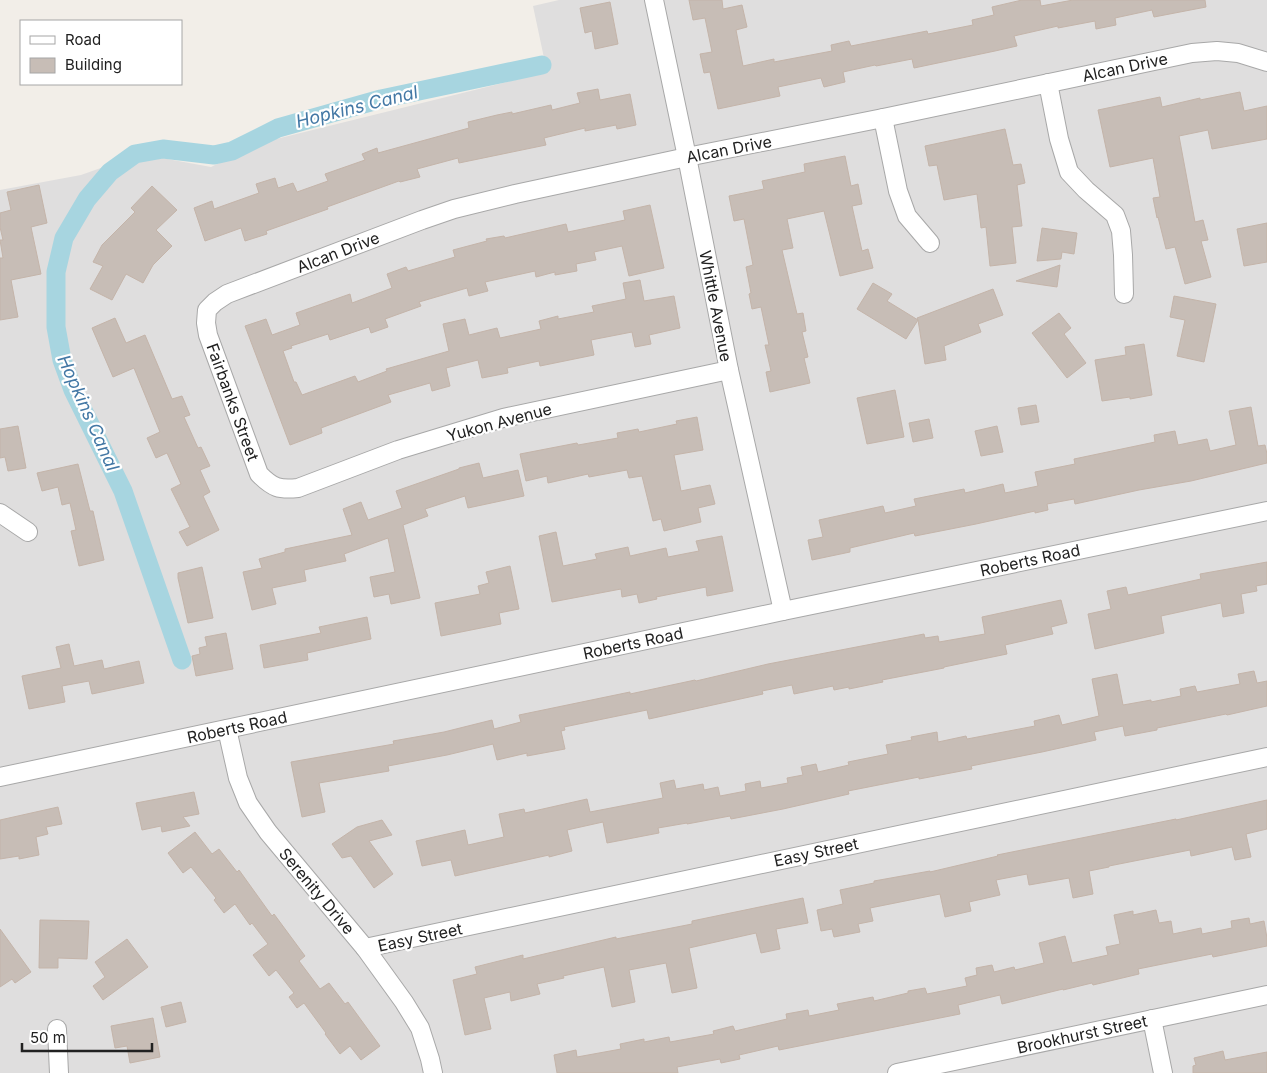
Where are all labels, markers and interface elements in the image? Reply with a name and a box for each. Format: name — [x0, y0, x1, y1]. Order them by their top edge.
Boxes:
legend — [20, 20, 182, 85]
text: Road — [65, 30, 101, 49]
street label: Alcan Drive — [1080, 48, 1170, 86]
text: Building — [65, 55, 122, 74]
water label: Hopkins Canal — [294, 81, 421, 132]
street label: Alcan Drive — [684, 131, 774, 167]
street label: Alcan Drive — [294, 227, 382, 277]
street label: Whittle Avenue — [695, 249, 737, 363]
street label: Fairbanks Street — [202, 341, 264, 463]
water label: Hopkins Canal — [53, 351, 124, 475]
street label: Yukon Avenue — [444, 398, 554, 446]
street label: Roberts Road — [978, 540, 1082, 580]
street label: Roberts Road — [581, 623, 685, 663]
street label: Roberts Road — [185, 707, 289, 747]
street label: Easy Street — [772, 833, 860, 871]
street label: Serenity Drive — [275, 844, 359, 938]
street label: Easy Street — [376, 918, 464, 956]
street label: Brookhurst Street — [1015, 1010, 1149, 1058]
scale bar — [22, 1020, 152, 1052]
text: 50 m — [30, 1028, 66, 1047]

